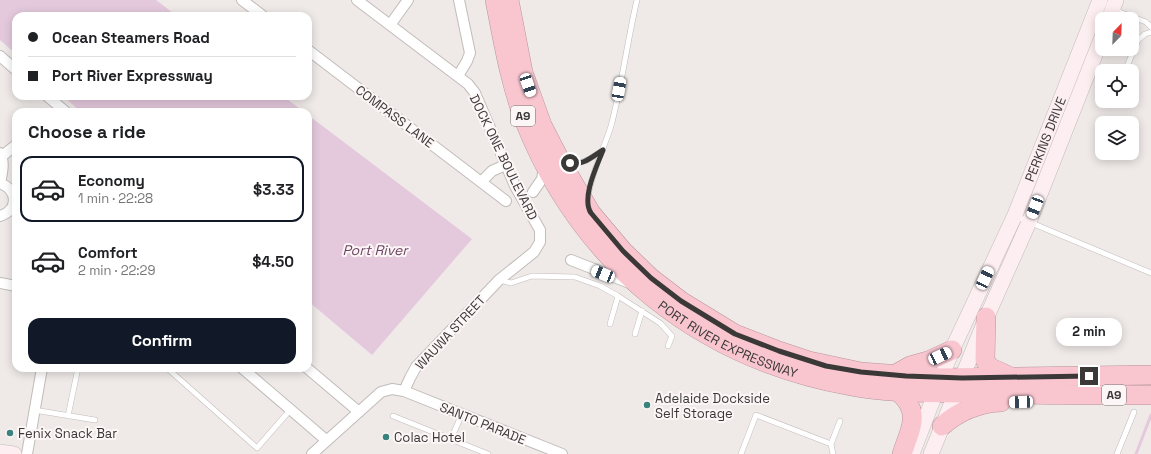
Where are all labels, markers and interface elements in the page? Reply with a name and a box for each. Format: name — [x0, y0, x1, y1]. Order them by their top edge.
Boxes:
north arrow — [1095, 12, 1139, 56]
map controls — [1095, 12, 1139, 160]
text: Ocean Steamers Road — [52, 28, 210, 47]
button: locate — [1095, 64, 1139, 108]
text: Port River Expressway — [52, 66, 213, 85]
car — [518, 72, 538, 98]
car — [611, 76, 627, 102]
street label: COMPASS LANE — [352, 81, 437, 151]
street label: DOCK ONE BOULEVARD — [466, 92, 541, 223]
street label: PERKINS DRIVE — [1021, 94, 1070, 184]
road number: A9 — [511, 106, 535, 126]
button: layers — [1095, 116, 1139, 160]
text: Choose a ride — [28, 120, 146, 143]
route start — [561, 154, 579, 172]
icon: car — [30, 171, 66, 207]
text: Economy — [78, 171, 145, 190]
text: $3.33 — [253, 180, 294, 199]
text: 1 min · 22:28 — [78, 190, 153, 207]
car — [1025, 194, 1045, 220]
water label: Port River — [342, 241, 409, 259]
icon: car — [30, 243, 66, 279]
text: Comfort — [78, 243, 138, 262]
text: $4.50 — [252, 252, 294, 271]
text: 2 min · 22:29 — [78, 262, 155, 279]
car — [590, 264, 616, 284]
car — [974, 265, 996, 291]
street label: WAUWA STREET — [411, 291, 489, 373]
street label: PORT RIVER EXPRESSWAY — [655, 297, 800, 382]
button: Confirm — [28, 318, 296, 364]
callout: 2 min — [1056, 318, 1122, 346]
text: 2 min — [1072, 323, 1106, 340]
car — [927, 345, 953, 367]
route end — [1080, 367, 1098, 385]
road number: A9 — [1102, 385, 1126, 405]
place label: Adelaide Dockside Self Storage — [655, 390, 770, 422]
car — [1009, 396, 1033, 408]
street label: SANTO PARADE — [437, 398, 528, 449]
marker: Adelaide Dockside Self Storage — [642, 400, 652, 410]
place label: Fenix Snack Bar — [18, 425, 117, 442]
marker: Fenix Snack Bar — [5, 428, 15, 438]
place label: Colac Hotel — [394, 429, 465, 446]
marker: Colac Hotel — [381, 432, 391, 442]

